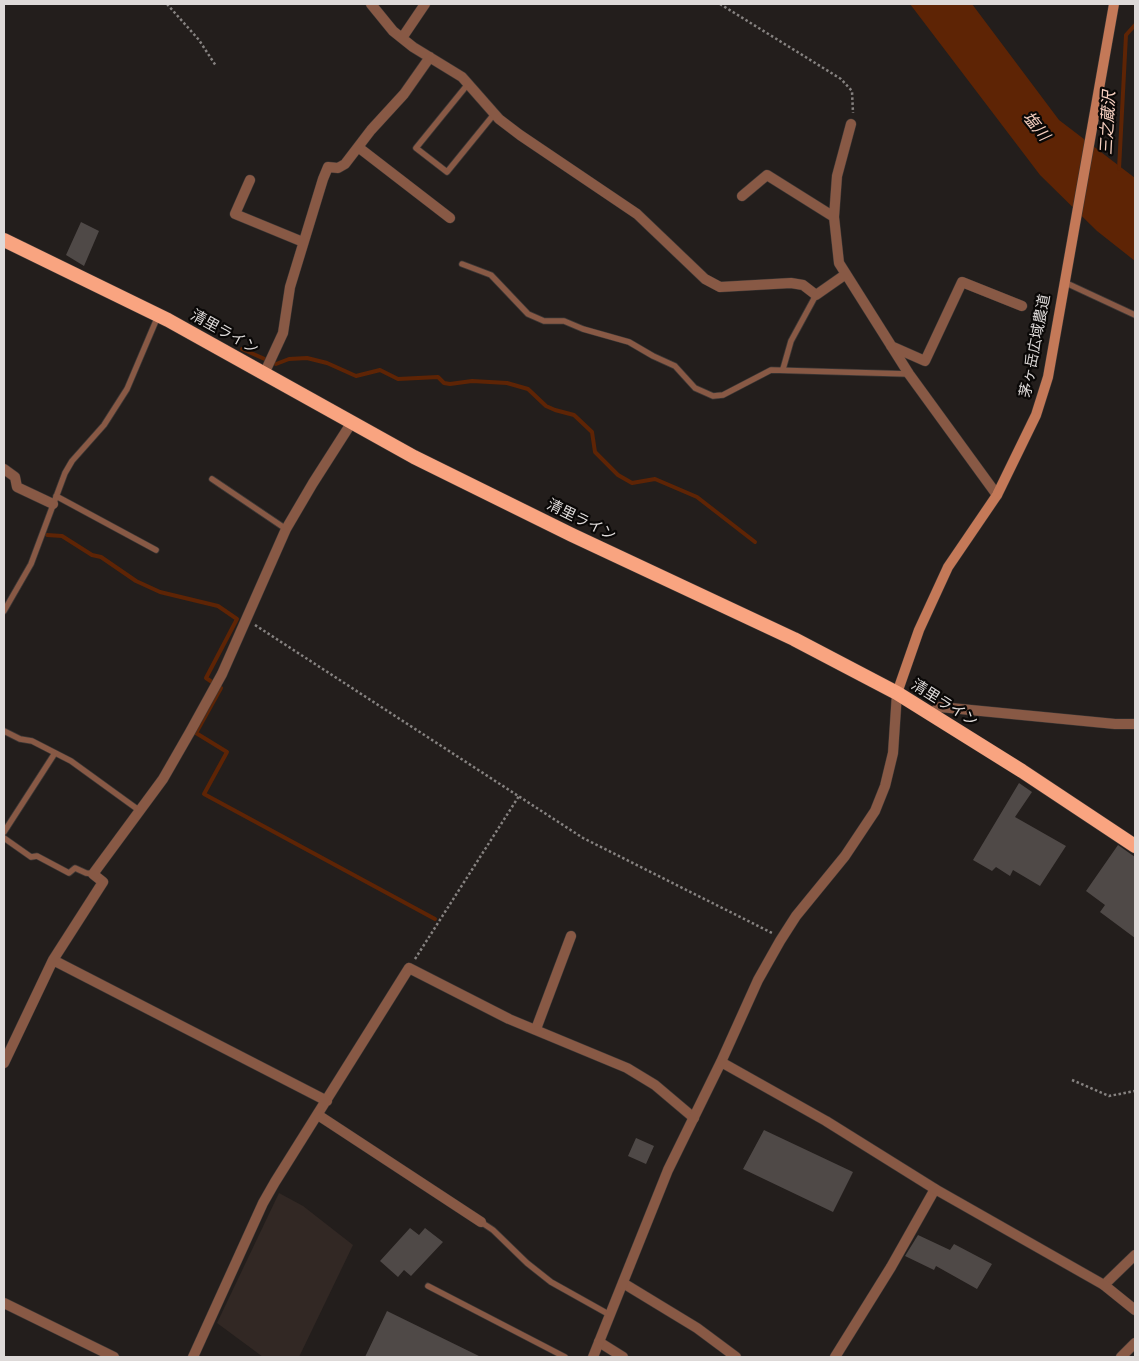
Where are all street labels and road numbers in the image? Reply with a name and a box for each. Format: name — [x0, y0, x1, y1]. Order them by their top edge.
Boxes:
street label: 茅ヶ岳広域農道 — [1017, 293, 1055, 399]
street label: 清里ライン — [187, 307, 261, 359]
street label: 清里ライン — [543, 496, 619, 546]
street label: 清里ライン — [907, 676, 981, 732]

